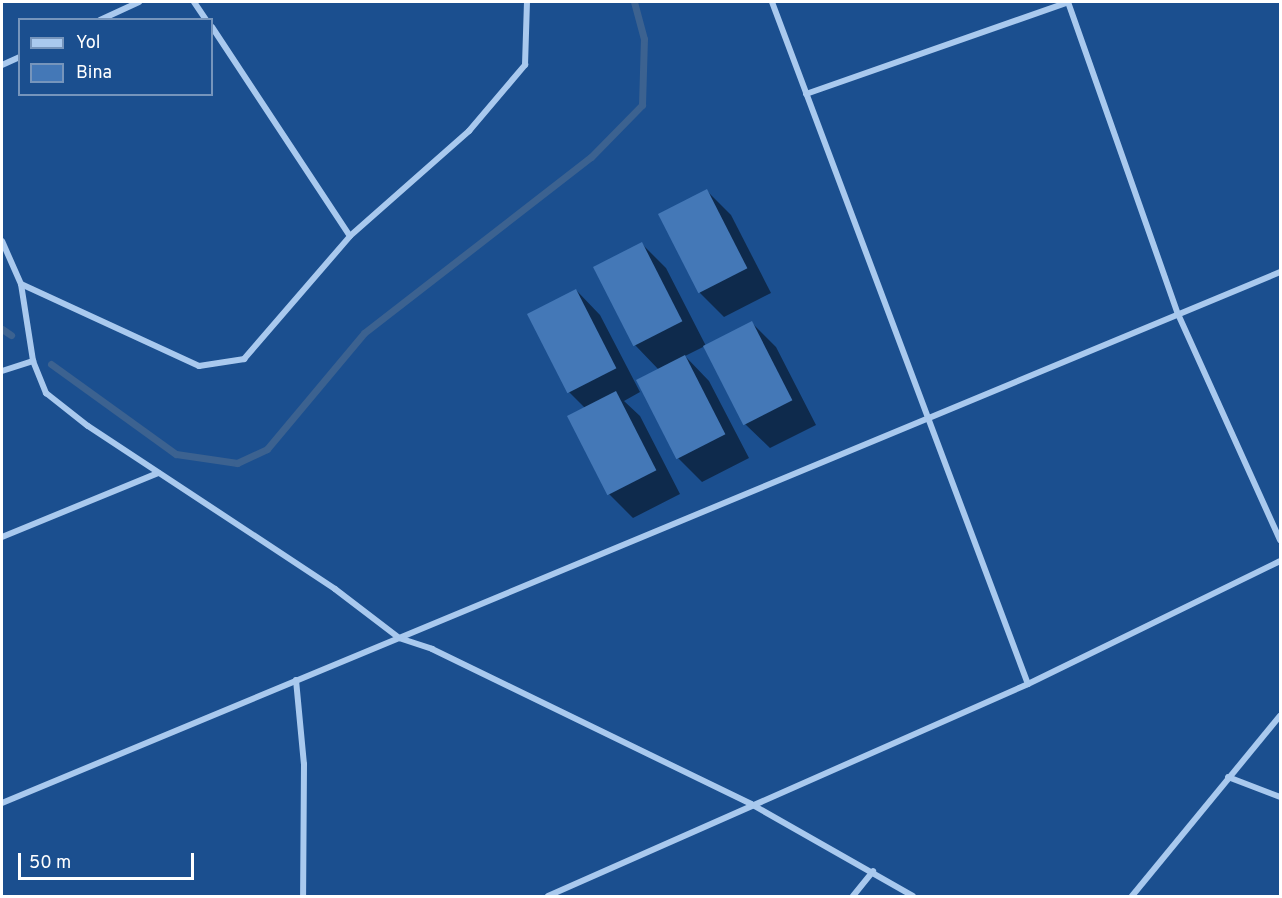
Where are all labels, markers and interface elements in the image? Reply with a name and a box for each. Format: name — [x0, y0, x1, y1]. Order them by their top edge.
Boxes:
legend — [18, 18, 213, 96]
text: Yol — [76, 32, 101, 55]
text: Bina — [76, 62, 112, 85]
scale bar — [21, 841, 196, 879]
text: 50 m — [29, 852, 71, 875]

